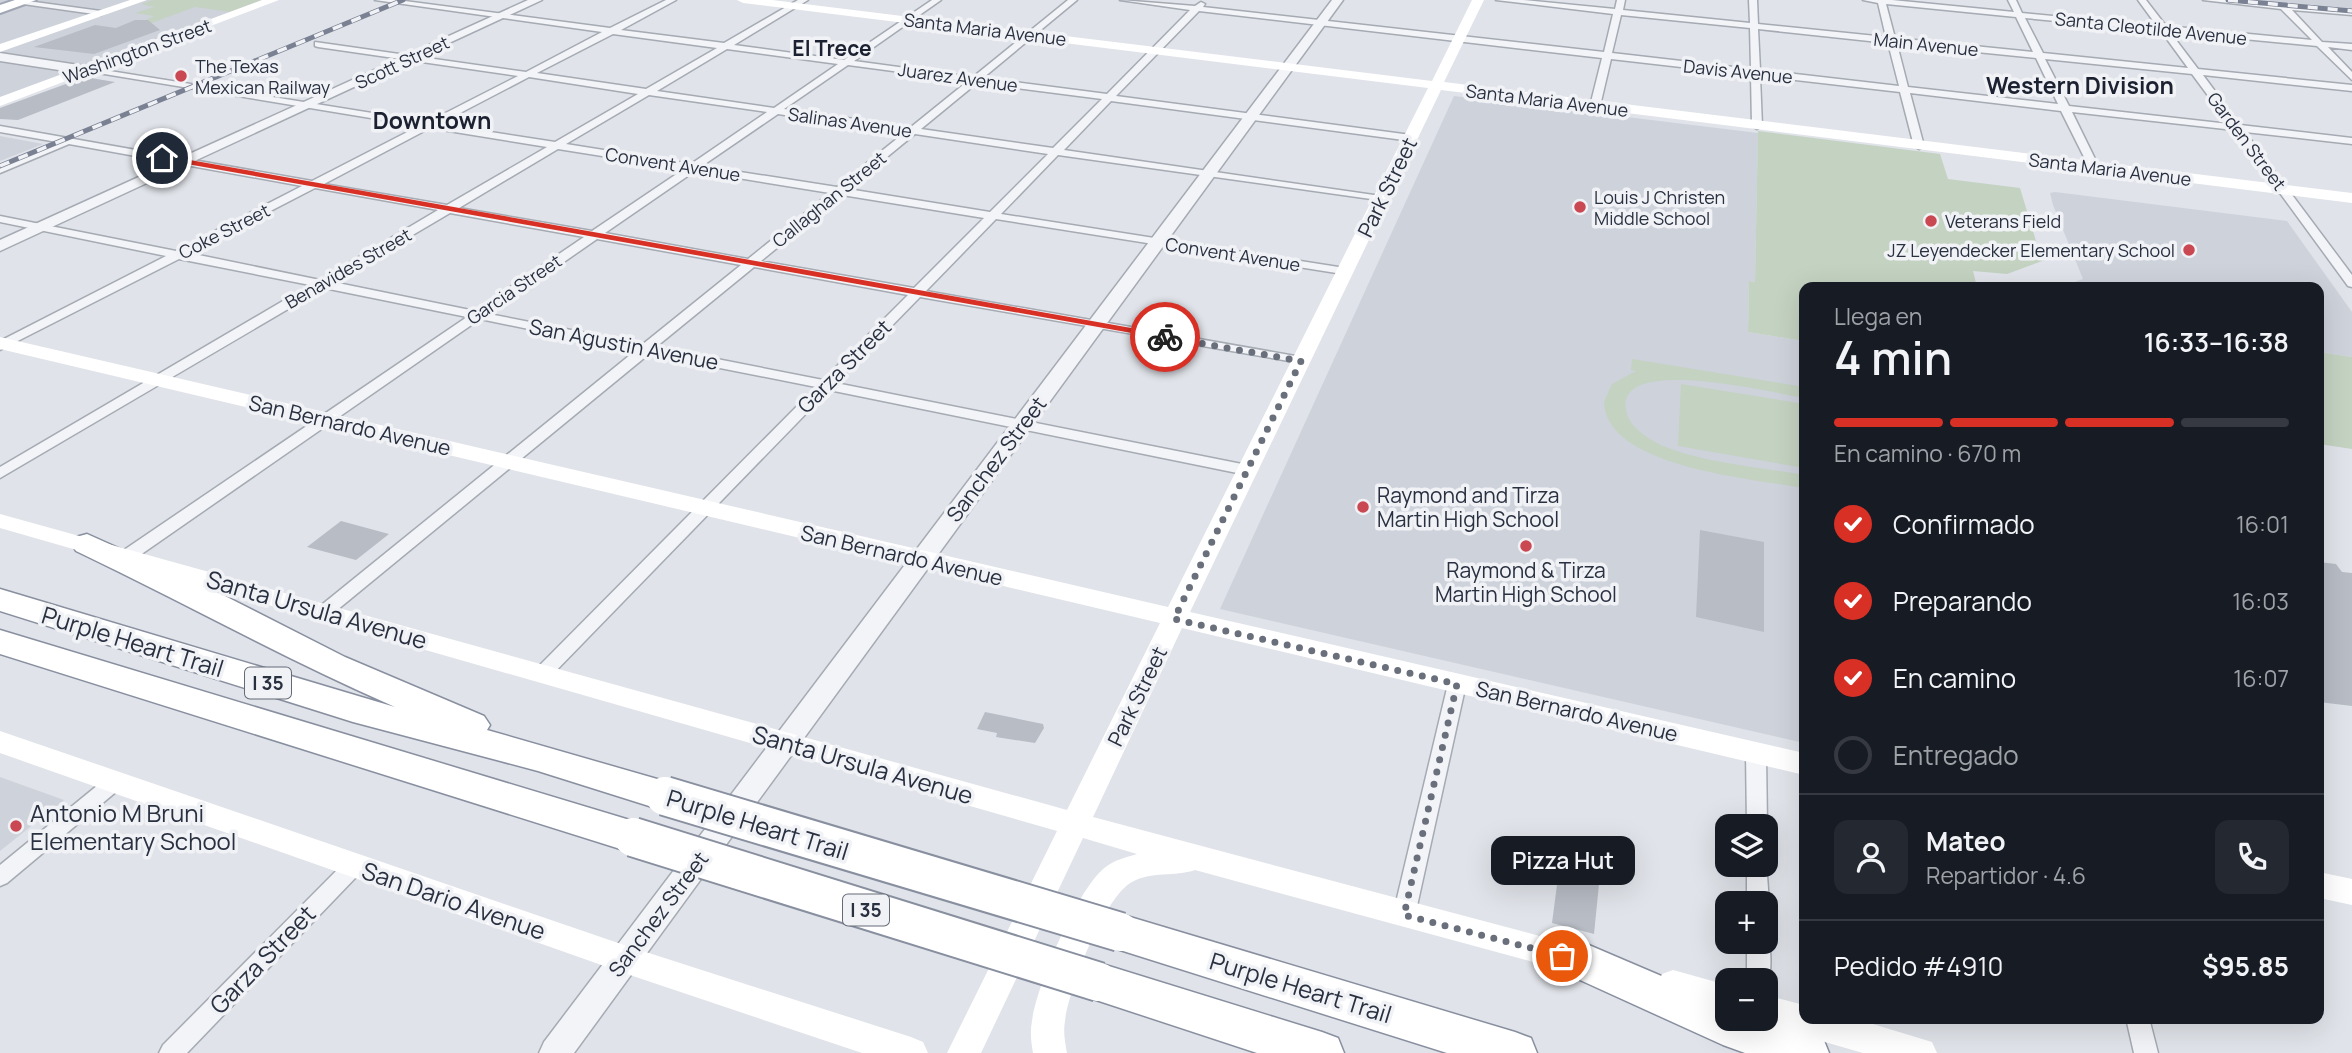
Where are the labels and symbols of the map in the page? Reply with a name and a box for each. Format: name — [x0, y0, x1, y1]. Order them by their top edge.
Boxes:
street label: Santa Cleotilde Avenue — [2054, 6, 2248, 50]
street label: Santa Maria Avenue — [902, 7, 1068, 51]
street label: Washington Street — [59, 13, 215, 89]
street label: Main Avenue — [1872, 27, 1980, 61]
street label: Scott Street — [351, 30, 453, 94]
district label: El Trece — [792, 34, 872, 62]
street label: Davis Avenue — [1682, 53, 1794, 89]
place label: The Texas Mexican Railway — [195, 54, 331, 99]
street label: Juarez Avenue — [897, 57, 1019, 97]
marker: The Texas Mexican Railway — [173, 68, 189, 84]
district label: Western Division — [1986, 69, 2174, 101]
street label: Santa Maria Avenue — [1464, 78, 1630, 122]
street label: Garden Street — [2202, 87, 2292, 195]
street label: Salinas Avenue — [787, 101, 913, 143]
district label: Downtown — [373, 104, 491, 136]
pin — [132, 128, 192, 188]
street label: Park Street — [1351, 132, 1423, 242]
street label: Convent Avenue — [604, 141, 742, 187]
street label: Callaghan Street — [767, 146, 891, 252]
street label: Santa Maria Avenue — [2027, 147, 2193, 191]
place label: Louis J Christen Middle School — [1594, 185, 1725, 230]
street label: Coke Street — [174, 198, 274, 264]
marker: Louis J Christen Middle School — [1572, 199, 1588, 215]
place label: Veterans Field — [1945, 209, 2061, 233]
marker: Veterans Field — [1923, 213, 1939, 229]
street label: Benavides Street — [280, 222, 416, 314]
street label: Convent Avenue — [1164, 231, 1302, 277]
place label: JZ Leyendecker Elementary School — [1887, 238, 2175, 262]
marker: JZ Leyendecker Elementary School — [2181, 242, 2197, 258]
street label: Garcia Street — [462, 248, 566, 330]
courier — [1130, 302, 1200, 372]
street label: San Agustin Avenue — [527, 312, 721, 376]
street label: Garza Street — [791, 313, 897, 419]
street label: San Bernardo Avenue — [246, 388, 454, 462]
street label: Sanchez Street — [940, 391, 1052, 527]
place label: Raymond and Tirza Martin High School — [1377, 481, 1559, 533]
marker: Raymond and Tirza Martin High School — [1355, 499, 1371, 515]
street label: San Bernardo Avenue — [798, 518, 1006, 592]
marker: Raymond & Tirza Martin High School — [1518, 538, 1534, 554]
place label: Raymond & Tirza Martin High School — [1435, 556, 1617, 608]
street label: Santa Ursula Avenue — [203, 562, 431, 656]
street label: Purple Heart Trail — [38, 598, 228, 684]
street label: Park Street — [1101, 641, 1173, 751]
road number: I 35 — [245, 668, 291, 698]
street label: San Bernardo Avenue — [1473, 674, 1681, 748]
street label: Santa Ursula Avenue — [749, 717, 977, 811]
street label: Purple Heart Trail — [663, 781, 853, 867]
place label: Antonio M Bruni Elementary School — [30, 796, 236, 857]
marker: Antonio M Bruni Elementary School — [8, 818, 24, 834]
callout: Pizza Hut — [1490, 837, 1634, 886]
street label: Sanchez Street — [602, 846, 714, 982]
street label: San Dario Avenue — [358, 853, 550, 947]
road number: I 35 — [843, 894, 889, 926]
street label: Garza Street — [202, 897, 322, 1021]
pin — [1532, 926, 1592, 986]
street label: Purple Heart Trail — [1206, 944, 1396, 1030]

